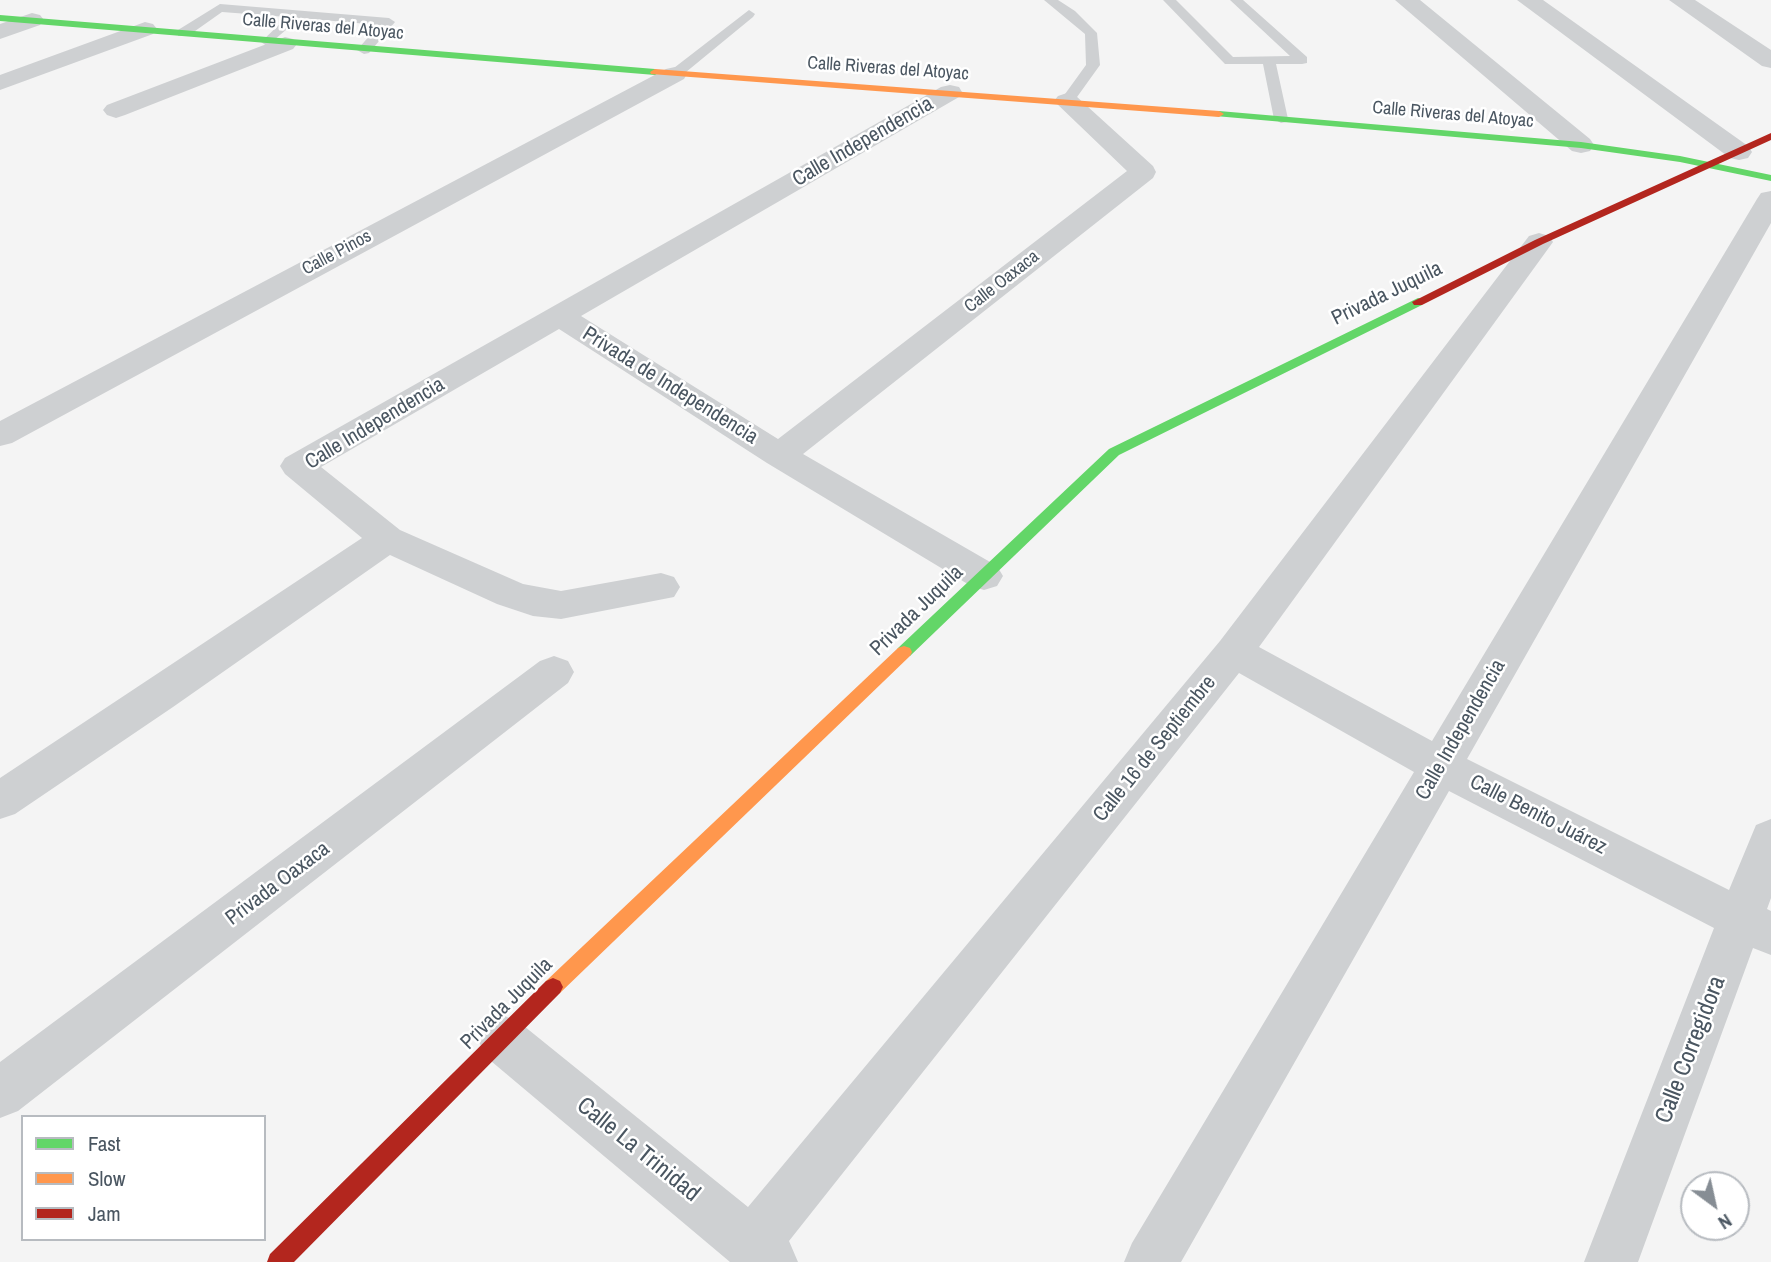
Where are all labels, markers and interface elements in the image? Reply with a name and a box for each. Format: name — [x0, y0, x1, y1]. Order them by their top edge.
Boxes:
street label: Calle Riveras del Atoyac — [242, 9, 404, 45]
street label: Calle Riveras del Atoyac — [807, 53, 969, 85]
street label: Calle Independencia — [788, 92, 938, 192]
street label: Calle Riveras del Atoyac — [1372, 97, 1534, 133]
street label: Calle Pinos — [299, 226, 375, 280]
street label: Calle Oaxaca — [960, 246, 1044, 318]
street label: Privada Juquila — [1328, 256, 1446, 332]
street label: Privada de Independencia — [578, 322, 762, 450]
street label: Calle Independencia — [301, 373, 449, 475]
street label: Privada Juquila — [865, 560, 969, 662]
street label: Calle Independencia — [1411, 655, 1511, 805]
street label: Calle 16 de Septiembre — [1088, 671, 1222, 827]
street label: Calle Benito Juárez — [1465, 770, 1611, 860]
street label: Privada Oaxaca — [221, 837, 335, 931]
street label: Privada Juquila — [456, 953, 558, 1055]
street label: Calle Corregidora — [1650, 972, 1732, 1128]
street label: Calle La Trinidad — [571, 1092, 705, 1208]
legend — [21, 1115, 266, 1241]
text: Fast — [88, 1129, 121, 1158]
text: Slow — [88, 1164, 125, 1193]
north arrow — [1680, 1171, 1750, 1241]
text: Jam — [88, 1199, 121, 1228]
text: N — [1714, 1208, 1737, 1236]

